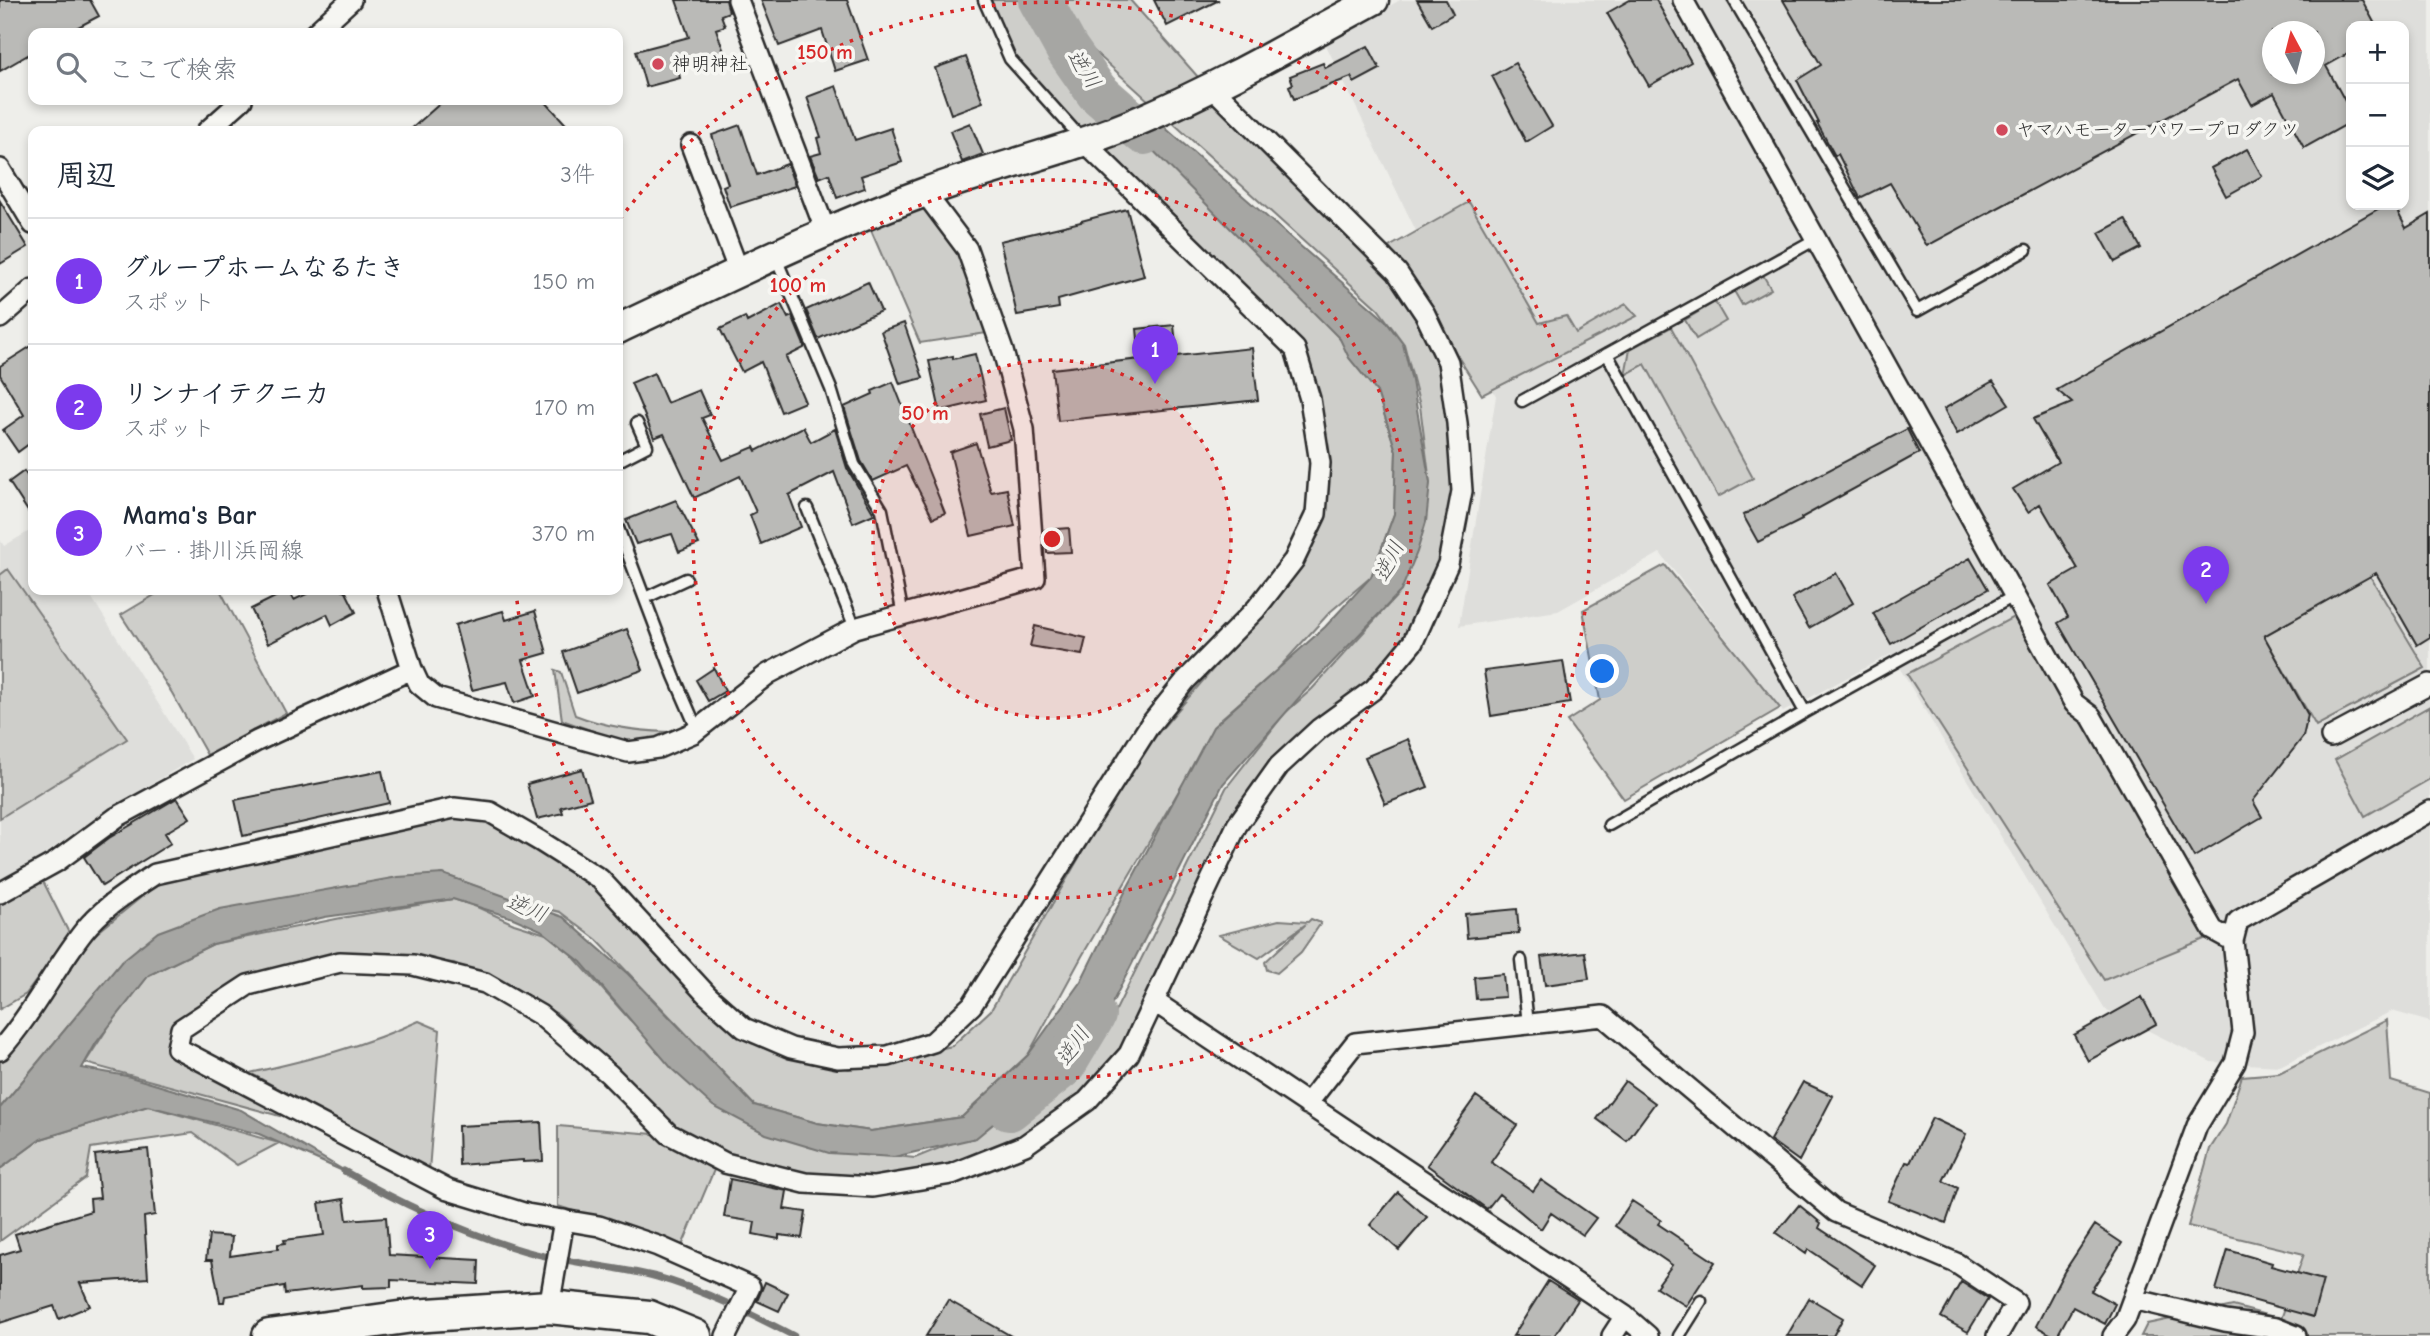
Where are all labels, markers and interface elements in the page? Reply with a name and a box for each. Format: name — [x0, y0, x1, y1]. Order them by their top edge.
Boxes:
north arrow — [2262, 21, 2325, 84]
map controls — [2346, 21, 2409, 210]
button: + — [2346, 21, 2409, 84]
search box — [28, 28, 623, 105]
text: 150 m — [797, 40, 853, 64]
water label: 逆川 — [1062, 45, 1106, 93]
icon: search — [52, 48, 90, 86]
place label: 神明神社 — [672, 53, 748, 75]
text: ここで検索 — [108, 55, 238, 85]
marker: 神明神社 — [650, 56, 666, 72]
button: − — [2346, 84, 2409, 147]
place label: ヤマハモーターパワープロダクツ — [2016, 119, 2299, 141]
marker: ヤマハモーターパワープロダクツ — [1994, 122, 2010, 138]
button: layers — [2346, 147, 2409, 210]
text: 周辺 — [56, 158, 116, 193]
text: 3件 — [560, 161, 595, 188]
text: グループホームなるたき — [123, 253, 405, 283]
text: 1 — [74, 268, 84, 295]
text: 150 m — [533, 268, 595, 295]
text: 100 m — [770, 273, 826, 297]
text: スポット — [123, 289, 215, 316]
pin: 1 — [1132, 326, 1178, 384]
text: リンナイテクニカ — [123, 379, 330, 409]
text: 2 — [73, 394, 85, 421]
text: 170 m — [534, 394, 595, 421]
text: 50 m — [901, 401, 949, 425]
text: スポット — [123, 415, 215, 442]
text: Mama's Bar — [123, 501, 256, 531]
text: 3 — [73, 520, 85, 547]
text: 370 m — [532, 520, 595, 547]
centre of rings — [1040, 527, 1064, 551]
text: バー · 掛川浜岡線 — [123, 537, 303, 564]
water label: 逆川 — [1369, 537, 1409, 585]
pin: 2 — [2183, 546, 2229, 604]
your location — [1585, 654, 1619, 688]
water label: 逆川 — [503, 889, 551, 927]
water label: 逆川 — [1051, 1022, 1095, 1070]
pin: 3 — [407, 1211, 453, 1269]

